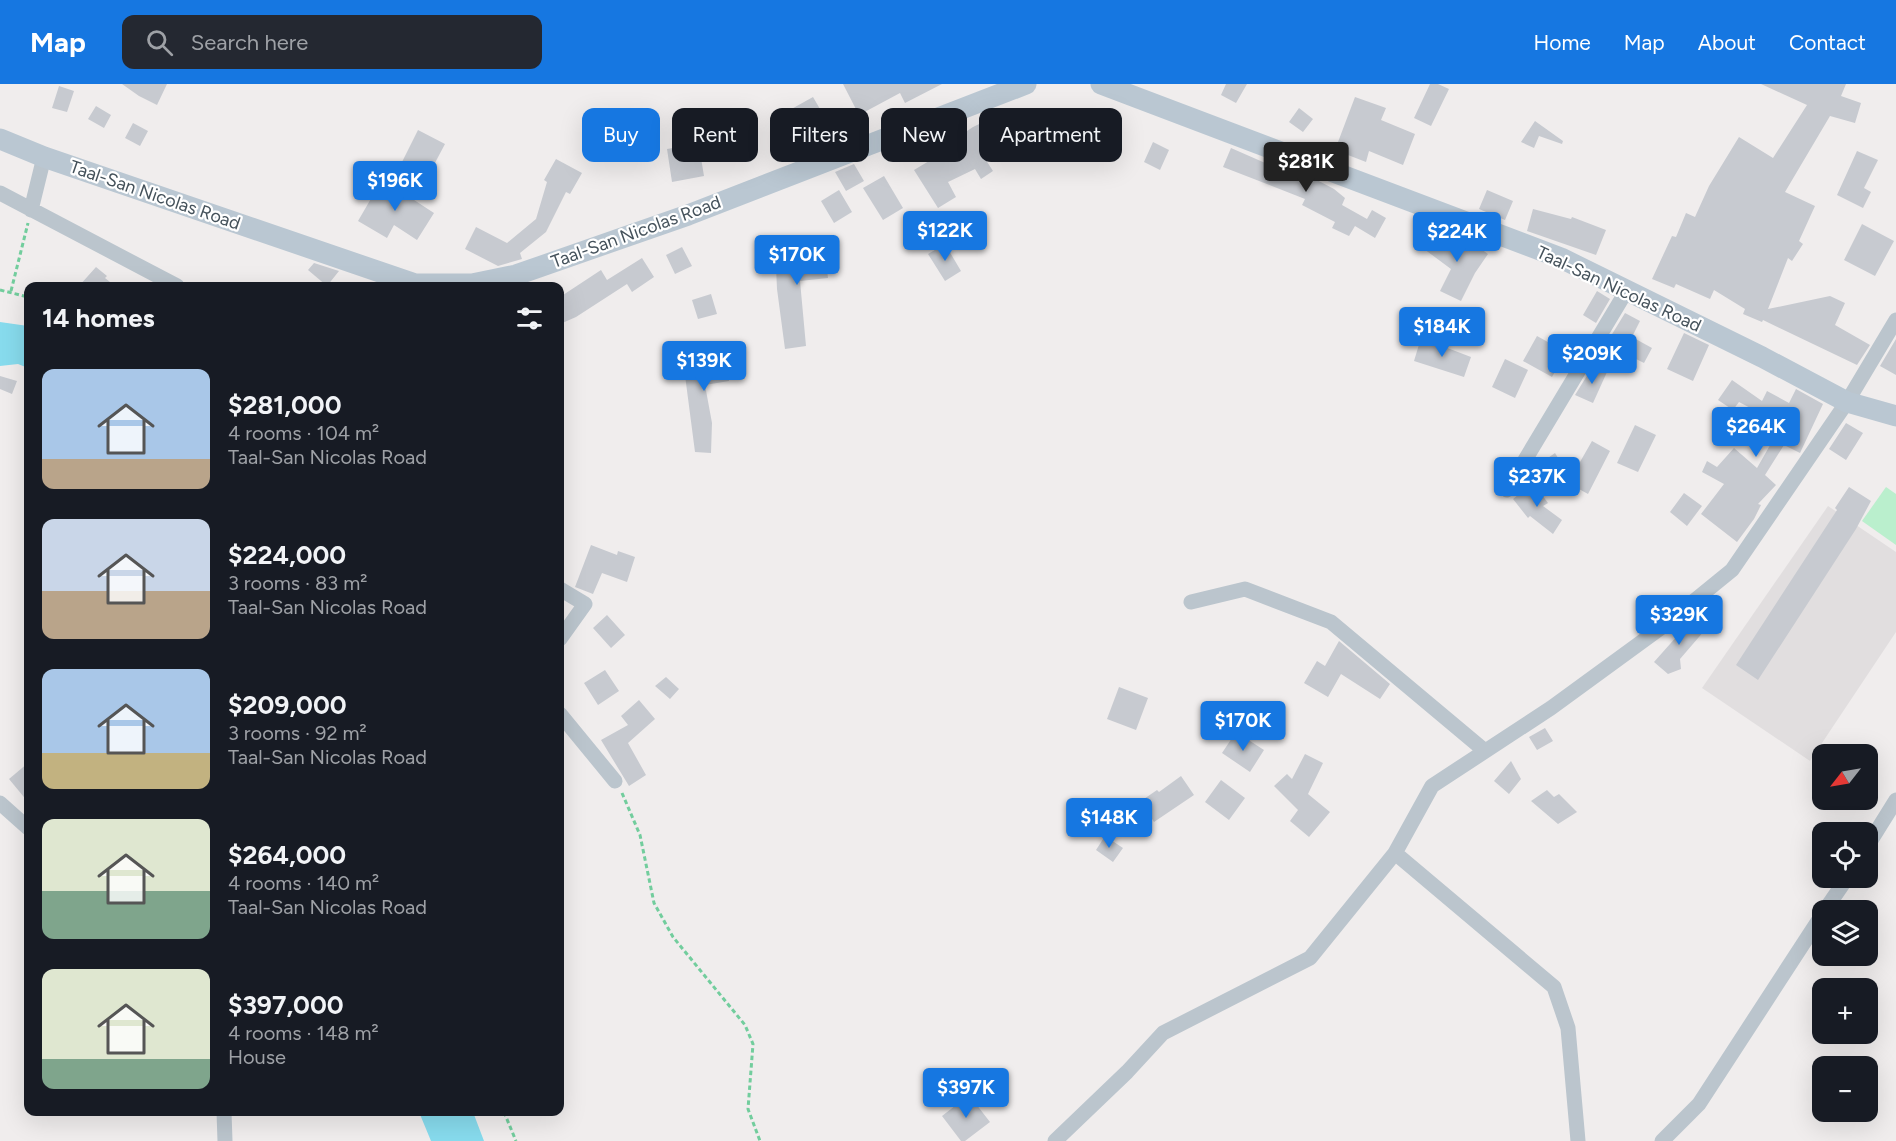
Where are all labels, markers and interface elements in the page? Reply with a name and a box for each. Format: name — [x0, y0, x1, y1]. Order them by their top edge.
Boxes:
search box — [122, 15, 542, 69]
text: Map — [30, 25, 86, 59]
icon: search — [143, 26, 176, 59]
text: Search here — [191, 29, 308, 56]
text: Home — [1534, 30, 1591, 55]
text: Map — [1624, 30, 1665, 55]
text: About — [1698, 30, 1756, 55]
text: Contact — [1789, 30, 1866, 55]
chip: Buy — [582, 108, 660, 162]
chip: Rent — [672, 108, 758, 162]
chip: Filters — [770, 108, 869, 162]
chip: New — [881, 108, 967, 162]
chip: Apartment — [979, 108, 1122, 162]
pin: $281K — [1264, 142, 1348, 193]
text: $281K — [1278, 149, 1334, 173]
street label: Taal-San Nicolas Road — [67, 155, 243, 235]
pin: $196K — [353, 161, 437, 212]
text: $196K — [367, 168, 423, 192]
street label: Taal-San Nicolas Road — [548, 191, 724, 273]
pin: $122K — [903, 211, 987, 262]
pin: $224K — [1415, 212, 1499, 263]
text: $122K — [917, 218, 973, 242]
text: $224K — [1427, 219, 1487, 243]
pin: $170K — [755, 235, 839, 286]
street label: Taal-San Nicolas Road — [1533, 241, 1705, 337]
text: $170K — [769, 242, 825, 266]
text: 14 homes — [42, 302, 155, 334]
icon: filters — [513, 302, 546, 335]
pin: $184K — [1400, 307, 1484, 358]
text: $184K — [1413, 314, 1471, 338]
pin: $209K — [1550, 334, 1634, 385]
pin: $139K — [662, 341, 746, 392]
text: $209K — [1562, 341, 1622, 365]
text: $139K — [676, 348, 732, 372]
text: $281,000 — [228, 389, 342, 421]
icon: home — [90, 393, 162, 465]
pin: $264K — [1714, 407, 1798, 458]
text: $264K — [1726, 414, 1786, 438]
text: 4 rooms · 104 m² — [228, 421, 379, 445]
text: Taal-San Nicolas Road — [228, 445, 427, 469]
pin: $237K — [1495, 457, 1579, 508]
text: $237K — [1508, 464, 1566, 488]
text: $224,000 — [228, 539, 346, 571]
icon: home — [90, 543, 162, 615]
text: 3 rooms · 83 m² — [228, 571, 367, 595]
text: Taal-San Nicolas Road — [228, 595, 427, 619]
pin: $329K — [1637, 595, 1721, 646]
text: $329K — [1650, 602, 1708, 626]
text: $209,000 — [228, 689, 347, 721]
icon: home — [90, 693, 162, 765]
pin: $170K — [1201, 701, 1285, 752]
text: $170K — [1215, 708, 1271, 732]
text: 3 rooms · 92 m² — [228, 721, 367, 745]
north arrow — [1812, 744, 1878, 810]
map controls — [1812, 744, 1878, 1122]
text: Taal-San Nicolas Road — [228, 745, 427, 769]
pin: $148K — [1067, 798, 1151, 849]
text: $148K — [1080, 805, 1138, 829]
button: locate — [1812, 822, 1878, 888]
text: $264,000 — [228, 839, 346, 871]
icon: home — [90, 843, 162, 915]
text: 4 rooms · 140 m² — [228, 871, 379, 895]
text: Taal-San Nicolas Road — [228, 895, 427, 919]
button: layers — [1812, 900, 1878, 966]
button: + — [1812, 978, 1878, 1044]
text: $397,000 — [228, 989, 344, 1021]
icon: home — [90, 993, 162, 1065]
text: 4 rooms · 148 m² — [228, 1021, 379, 1045]
text: House — [228, 1045, 286, 1069]
button: − — [1812, 1056, 1878, 1122]
pin: $397K — [924, 1068, 1008, 1119]
text: $397K — [937, 1075, 995, 1099]

